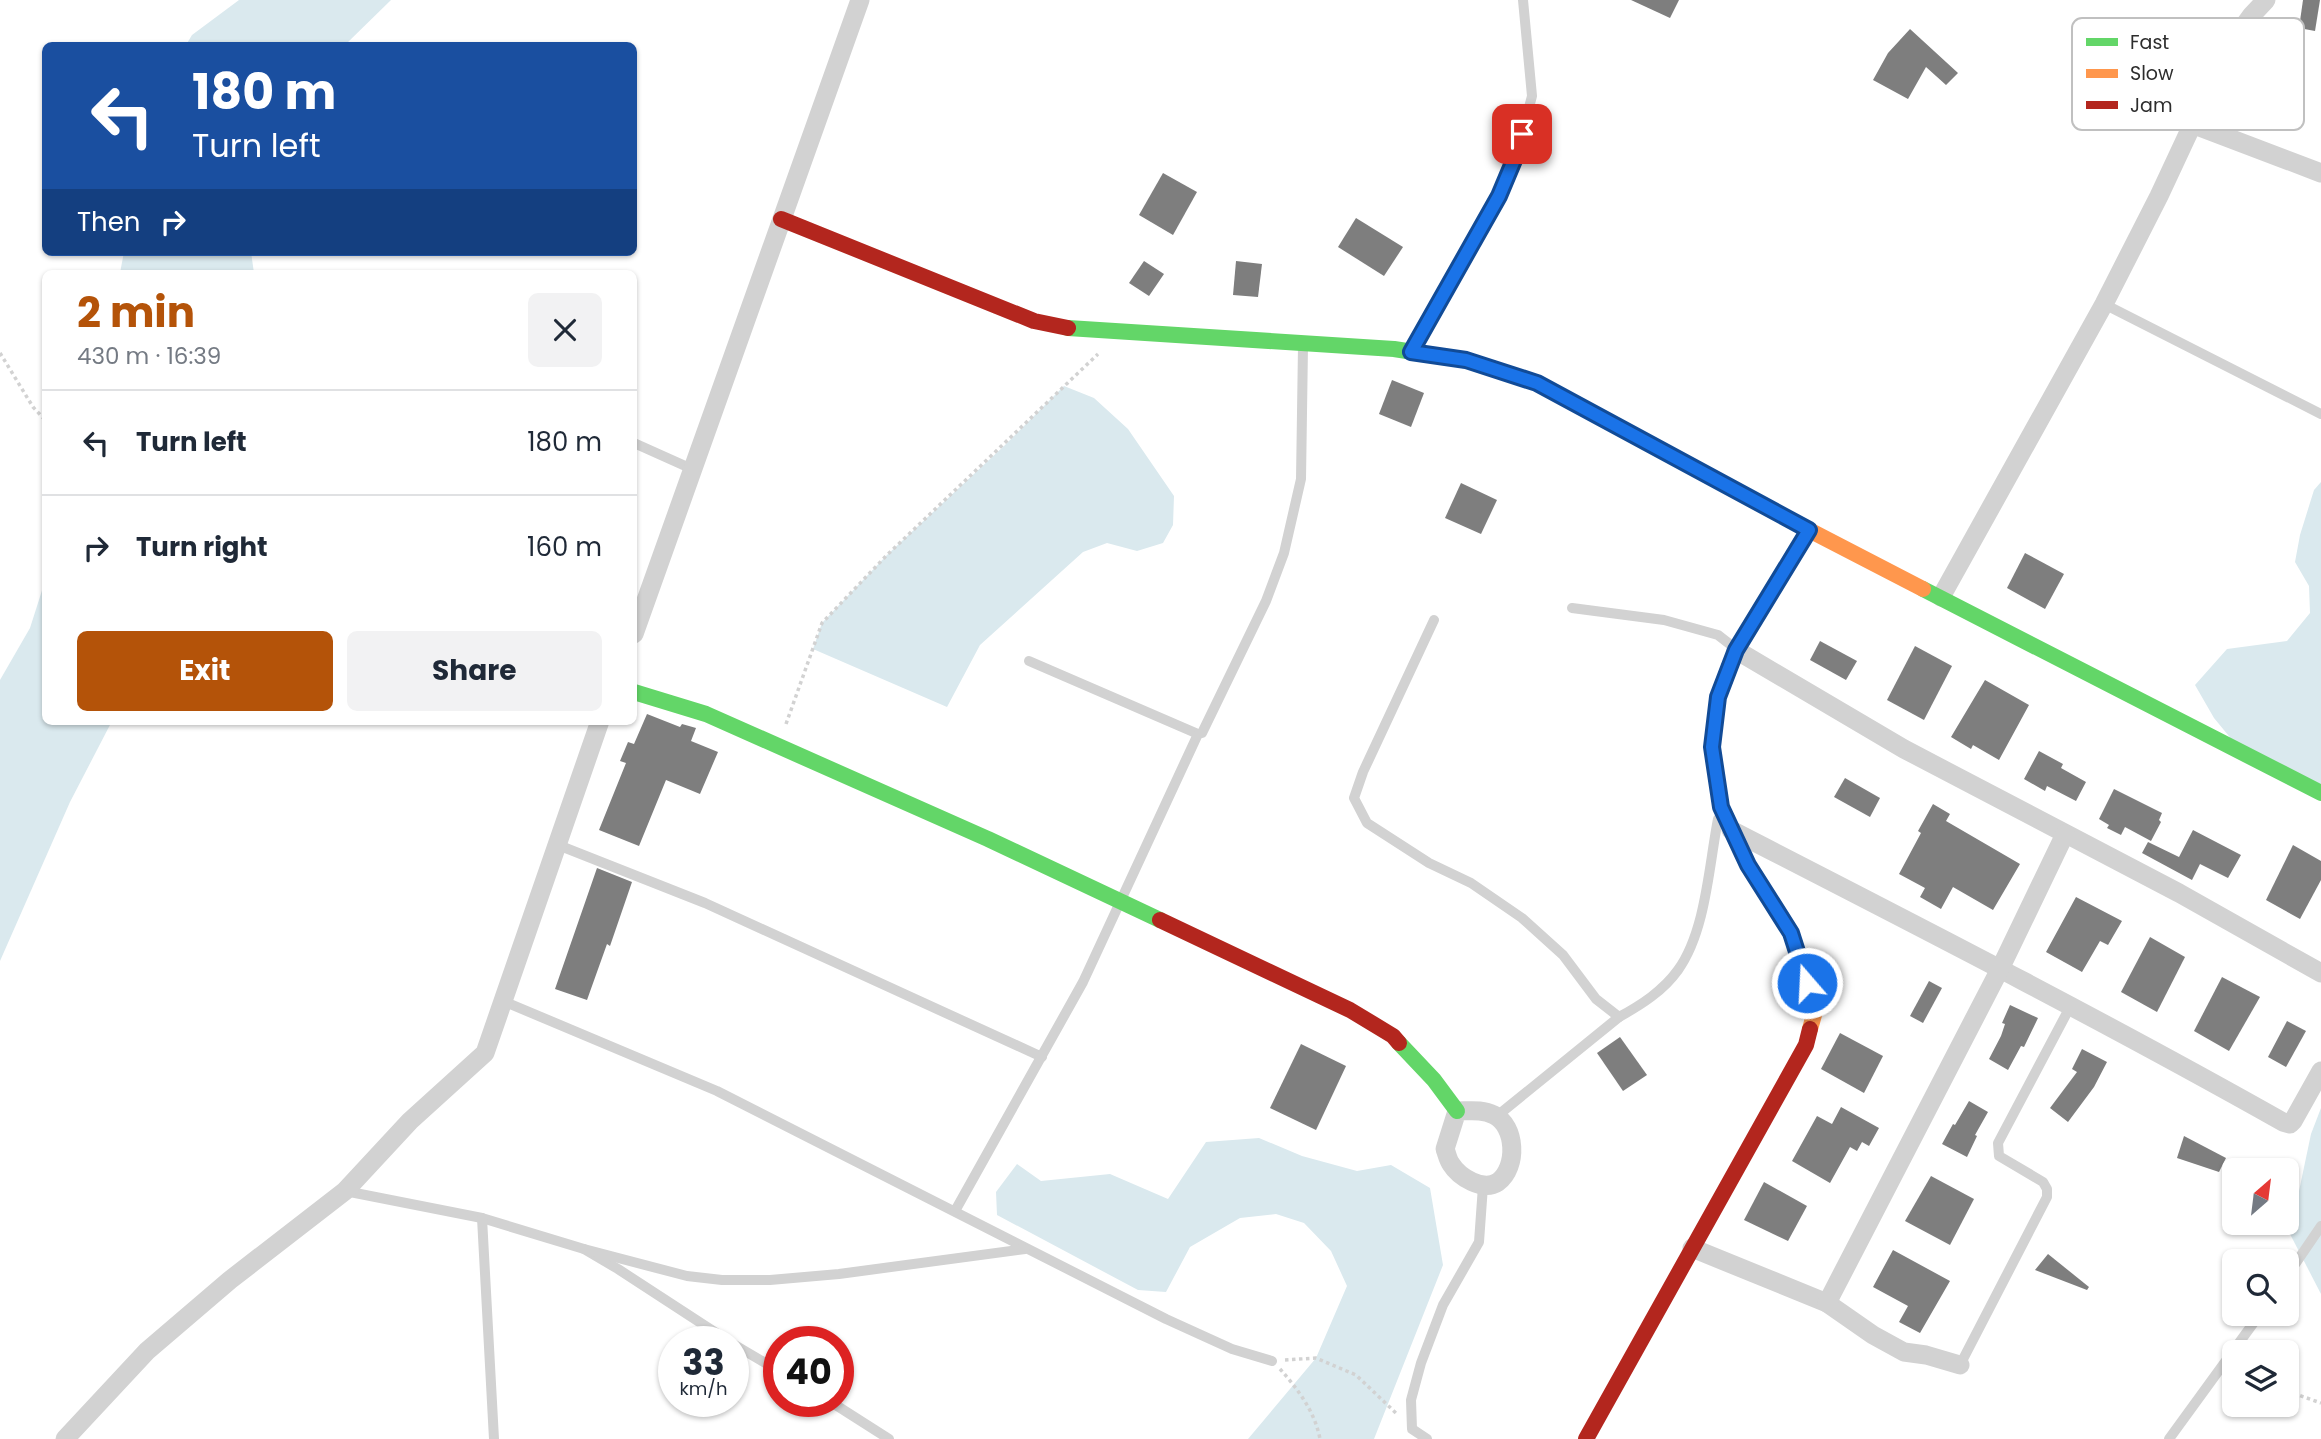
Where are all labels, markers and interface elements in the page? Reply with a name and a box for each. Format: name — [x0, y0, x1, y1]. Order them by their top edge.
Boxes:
legend — [2072, 18, 2304, 130]
text: Fast — [2130, 29, 2169, 56]
text: 180 m — [192, 58, 336, 126]
text: Slow — [2130, 60, 2174, 87]
icon: left — [77, 70, 168, 161]
text: Jam — [2130, 92, 2172, 119]
pin — [1492, 104, 1552, 164]
icon: arrive — [1503, 115, 1541, 153]
text: Turn left — [192, 123, 321, 168]
icon: right — [154, 203, 192, 241]
text: Then — [77, 204, 140, 240]
text: 2 min — [77, 283, 195, 342]
button: close — [528, 293, 602, 367]
text: 430 m · 16:39 — [77, 340, 221, 372]
icon: left — [77, 424, 115, 462]
text: Turn left — [136, 424, 247, 460]
text: 180 m — [527, 424, 602, 460]
icon: right — [77, 529, 115, 567]
text: Turn right — [136, 529, 268, 565]
text: 160 m — [527, 529, 602, 565]
button: Exit — [77, 631, 333, 711]
button: Share — [347, 631, 602, 711]
position arrow — [1770, 946, 1844, 1020]
north arrow — [2222, 1158, 2300, 1236]
map controls — [2222, 1158, 2299, 1417]
button: search — [2222, 1249, 2299, 1326]
speed limit sign: 40 — [763, 1326, 854, 1417]
text: 33 — [682, 1338, 725, 1387]
button: layers — [2222, 1340, 2299, 1417]
text: km/h — [680, 1376, 727, 1401]

